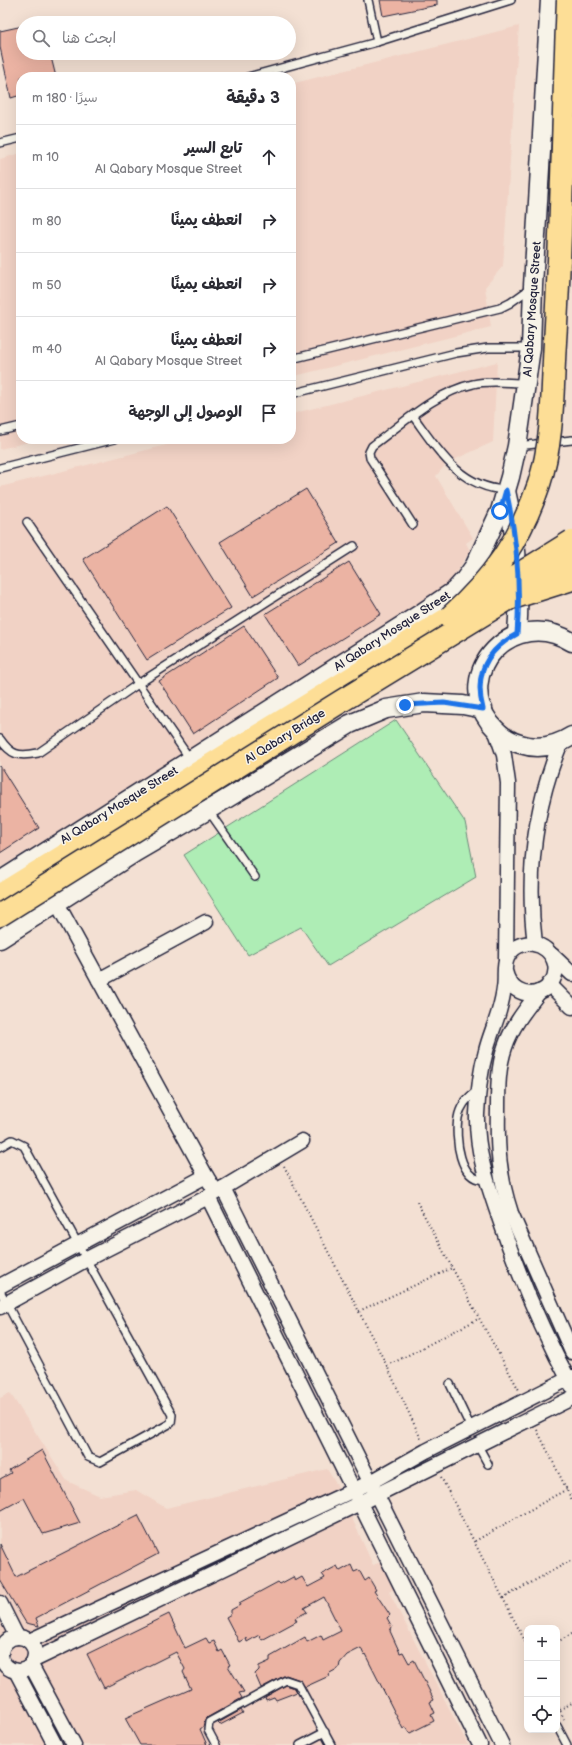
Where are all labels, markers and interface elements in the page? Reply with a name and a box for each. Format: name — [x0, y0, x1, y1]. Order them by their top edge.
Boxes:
search box — [16, 16, 296, 60]
icon: search — [30, 27, 52, 49]
text: ابحث هنا — [62, 29, 116, 48]
text: 3 دقيقة — [226, 88, 280, 108]
text: سيرًا · 180 m — [32, 90, 98, 106]
text: تابع السير — [184, 139, 242, 158]
icon: ahead — [258, 146, 280, 168]
text: 10 m — [32, 149, 59, 165]
text: Al Qabary Mosque Street — [95, 161, 242, 177]
icon: right — [258, 210, 280, 232]
text: انعطف يمينًا — [171, 211, 242, 230]
text: 80 m — [32, 213, 62, 229]
street label: Al Qabary Mosque Street — [520, 241, 545, 377]
icon: right — [258, 274, 280, 296]
text: انعطف يمينًا — [171, 275, 242, 294]
text: 50 m — [32, 277, 61, 293]
text: انعطف يمينًا — [171, 331, 242, 350]
icon: right — [258, 338, 280, 360]
text: 40 m — [32, 341, 62, 357]
text: Al Qabary Mosque Street — [95, 353, 242, 369]
icon: arrive — [258, 402, 280, 424]
text: الوصول إلى الوجهة — [128, 403, 242, 422]
route start — [491, 502, 509, 520]
street label: Al Qabary Mosque Street — [331, 588, 453, 675]
route end — [396, 696, 414, 714]
street label: Al Qabary Bridge — [242, 706, 328, 767]
street label: Al Qabary Mosque Street — [58, 763, 181, 848]
map controls — [524, 1625, 560, 1733]
button: + — [524, 1625, 560, 1661]
button: − — [524, 1661, 560, 1697]
button: locate — [524, 1697, 560, 1733]

